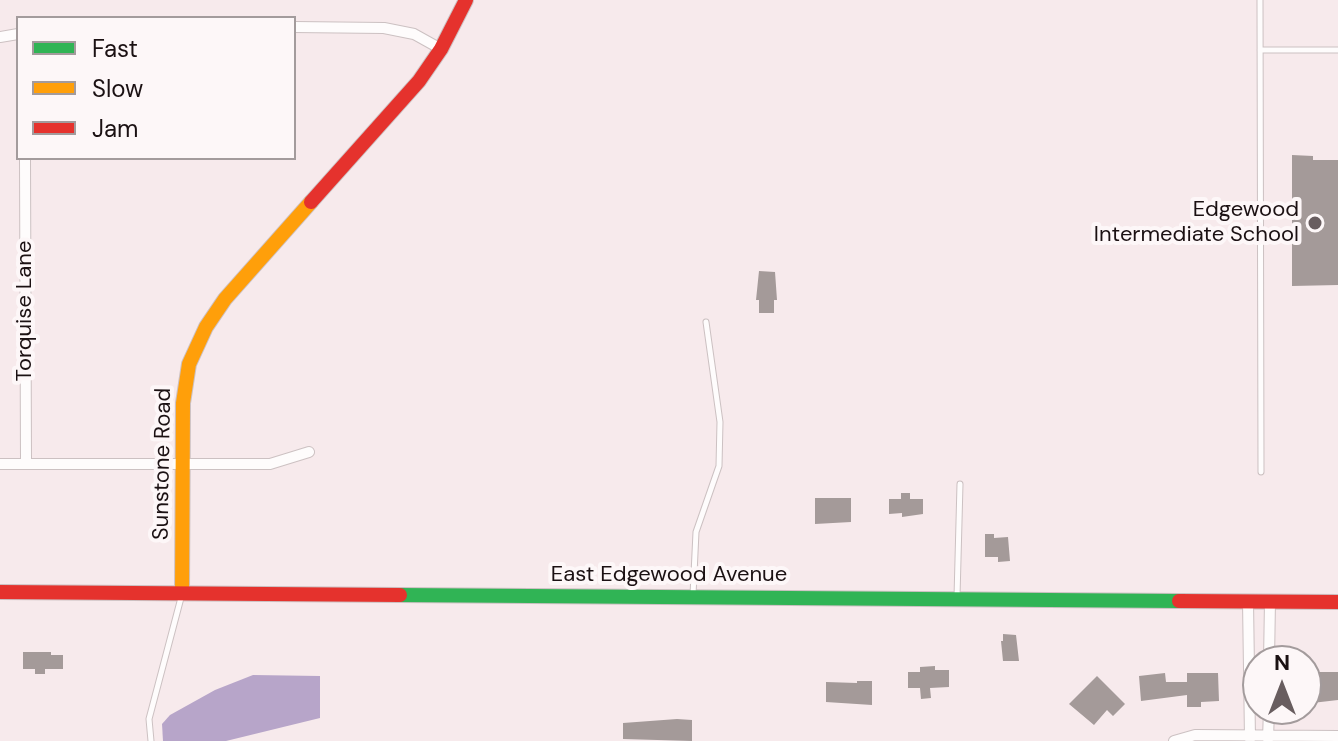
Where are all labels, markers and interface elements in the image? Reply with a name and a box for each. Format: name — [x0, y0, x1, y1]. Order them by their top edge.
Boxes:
legend — [16, 16, 296, 160]
text: Fast — [92, 33, 138, 64]
text: Slow — [92, 73, 143, 104]
text: Jam — [92, 113, 138, 144]
place label: Edgewood Intermediate School — [1094, 197, 1299, 248]
marker: Edgewood Intermediate School — [1306, 214, 1324, 232]
street label: Torquise Lane — [12, 241, 38, 381]
street label: Sunstone Road — [148, 388, 178, 540]
street label: East Edgewood Avenue — [551, 562, 787, 588]
north arrow — [1242, 645, 1322, 725]
text: N — [1274, 648, 1290, 677]

